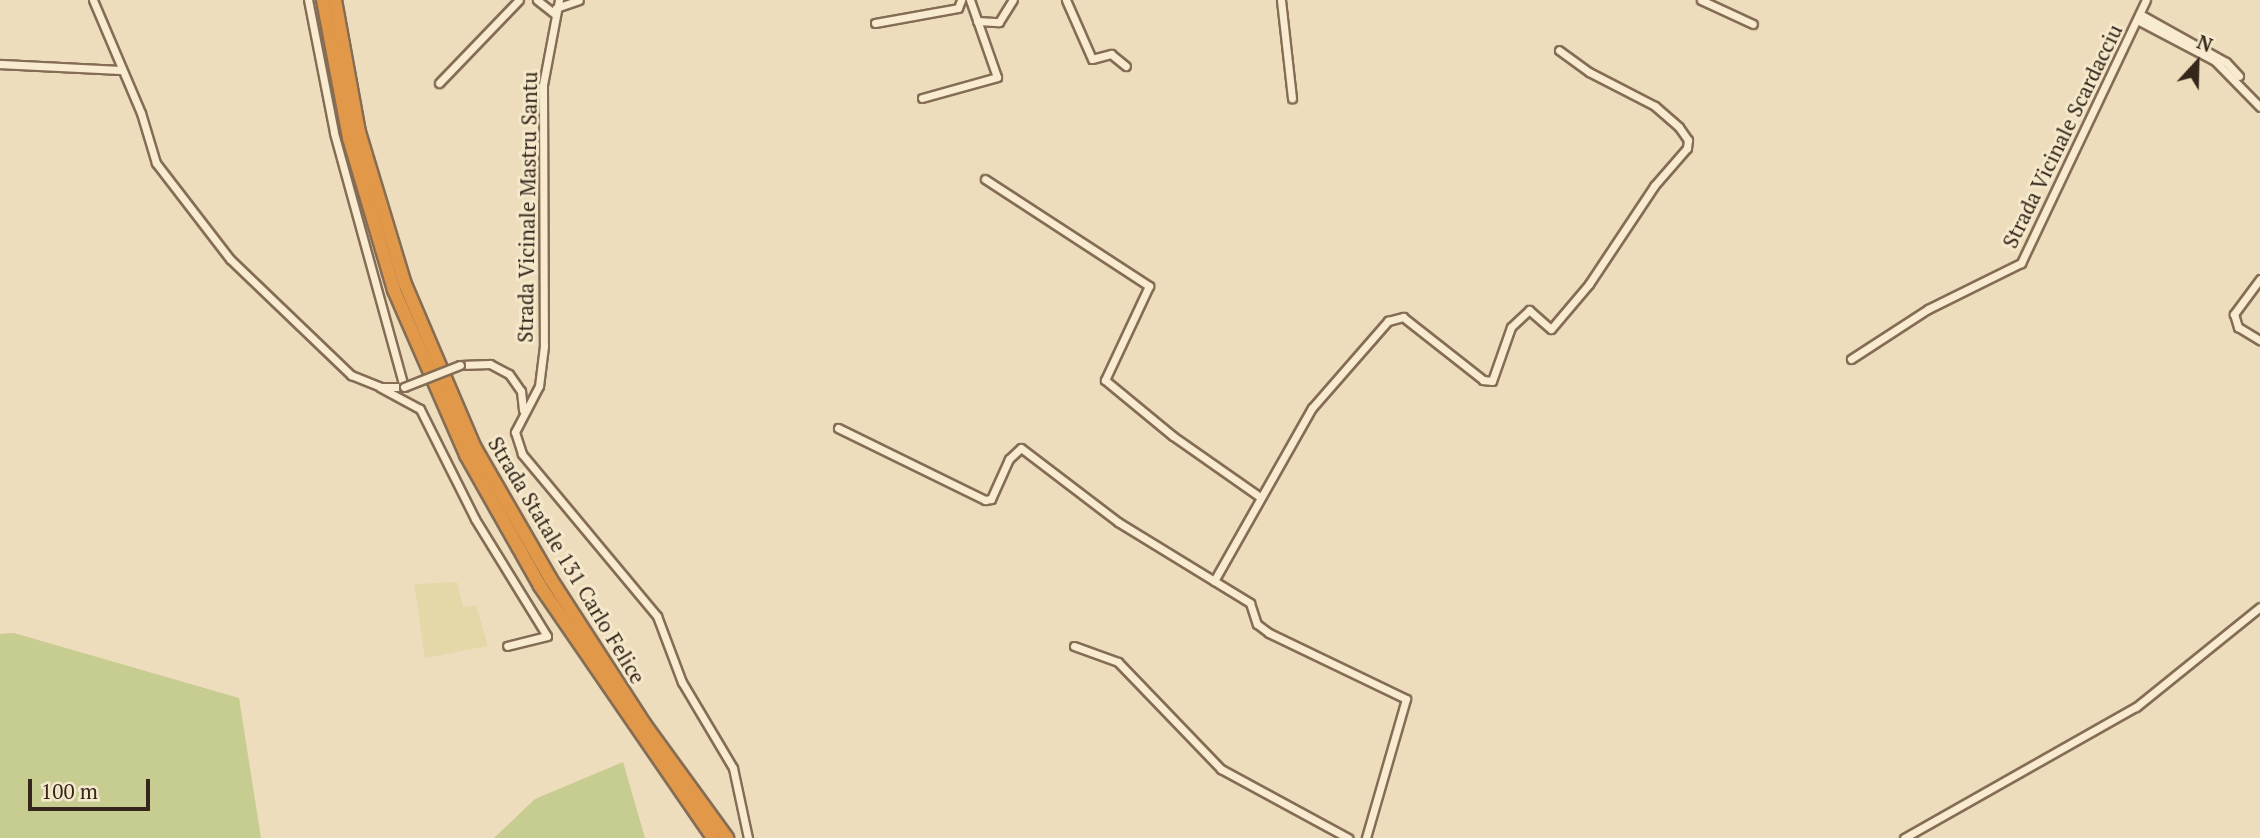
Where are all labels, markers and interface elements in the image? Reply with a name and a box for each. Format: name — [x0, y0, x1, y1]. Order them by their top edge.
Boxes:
street label: Strada Vicinale Scardacciu — [1997, 20, 2127, 252]
north arrow — [2162, 28, 2232, 98]
text: N — [2194, 29, 2216, 57]
street label: Strada Vicinale Mastru Santu — [512, 71, 542, 343]
street label: Strada Statale 131 Carlo Felice — [483, 432, 651, 688]
scale bar — [32, 764, 154, 808]
text: 100 m — [41, 777, 98, 805]

